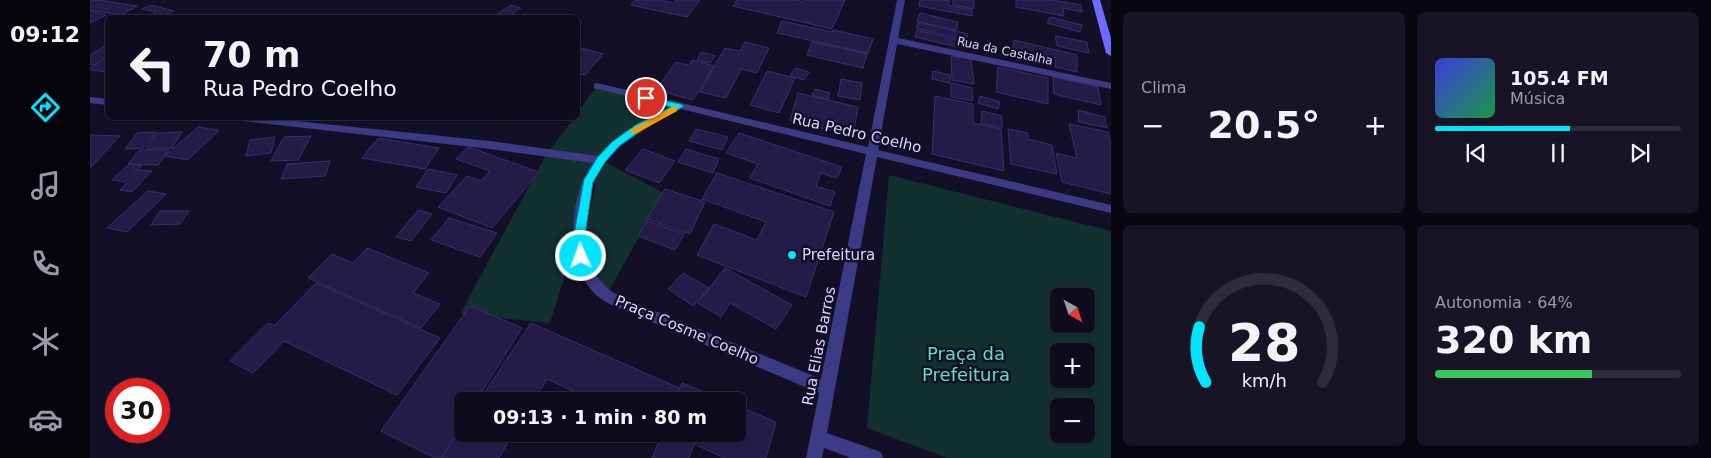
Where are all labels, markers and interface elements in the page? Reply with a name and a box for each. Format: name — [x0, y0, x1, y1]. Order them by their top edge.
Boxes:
text: 09:12 — [10, 22, 80, 47]
street label: Rua da Castalha — [956, 34, 1054, 68]
icon: left — [120, 35, 185, 100]
text: 70 m — [203, 35, 300, 75]
text: 105.4 FM — [1510, 67, 1609, 89]
text: Rua Pedro Coelho — [203, 76, 397, 101]
pin — [625, 77, 667, 119]
text: Clima — [1141, 78, 1186, 97]
icon: arrive — [632, 84, 660, 112]
text: Música — [1510, 89, 1565, 108]
icon: directions — [28, 90, 63, 125]
text: 20.5° — [1208, 103, 1320, 147]
street label: Rua Pedro Coelho — [791, 109, 923, 157]
text: − — [1141, 109, 1164, 142]
text: + — [1364, 109, 1387, 142]
icon: previous — [1462, 139, 1490, 167]
icon: pause — [1544, 139, 1572, 167]
icon: next — [1626, 139, 1654, 167]
icon: music — [28, 168, 63, 203]
position arrow — [554, 229, 606, 281]
icon: phone — [28, 246, 63, 281]
place label: Prefeitura — [802, 246, 875, 264]
marker: Prefeitura — [786, 249, 798, 261]
street label: Rua Elias Barros — [799, 285, 839, 407]
north arrow — [1050, 288, 1095, 332]
map controls — [1050, 288, 1095, 443]
street label: Praça Cosme Coelho — [613, 292, 761, 368]
text: Autonomia · 64% — [1435, 293, 1573, 312]
text: 28 — [1228, 313, 1300, 373]
text: 320 km — [1435, 318, 1592, 362]
icon: climate — [28, 324, 63, 359]
park label: Praça da Prefeitura — [922, 343, 1010, 385]
button: + — [1050, 343, 1095, 388]
text: km/h — [1241, 370, 1287, 391]
speed limit sign: 30 — [105, 378, 170, 443]
button: − — [1050, 398, 1095, 443]
icon: car — [28, 402, 63, 437]
text: 09:13 · 1 min · 80 m — [493, 406, 707, 428]

